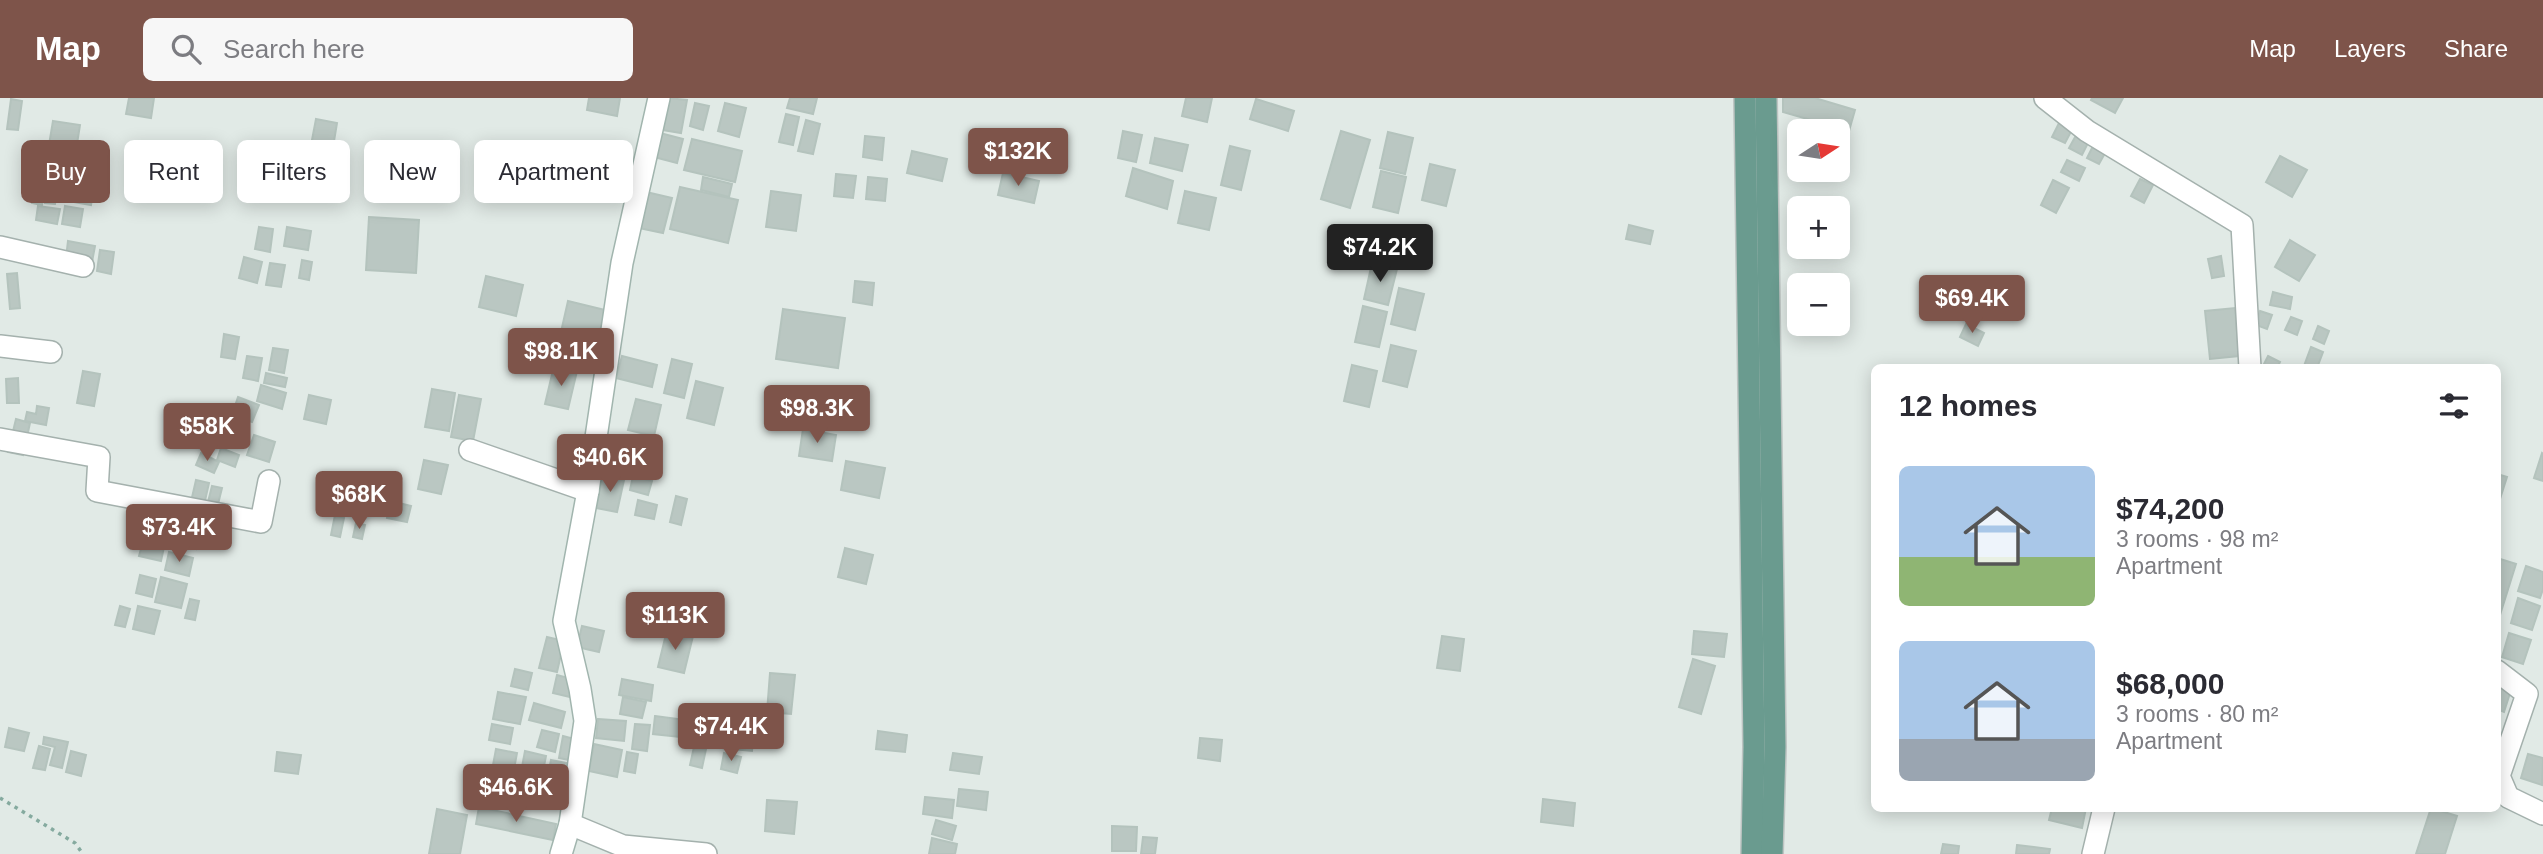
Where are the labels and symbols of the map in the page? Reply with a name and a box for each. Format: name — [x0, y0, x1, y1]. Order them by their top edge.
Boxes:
north arrow — [1787, 119, 1850, 182]
pin: $132K — [969, 129, 1067, 188]
pin: $74.2K — [1323, 225, 1437, 284]
pin: $69.4K — [1915, 275, 2029, 335]
pin: $98.1K — [504, 328, 618, 388]
pin: $98.3K — [760, 386, 874, 445]
pin: $58K — [166, 404, 248, 463]
pin: $40.6K — [553, 434, 667, 494]
pin: $68K — [318, 472, 400, 531]
pin: $73.4K — [122, 504, 236, 564]
pin: $113K — [626, 592, 724, 652]
pin: $74.4K — [674, 704, 788, 763]
pin: $46.6K — [459, 764, 573, 824]

